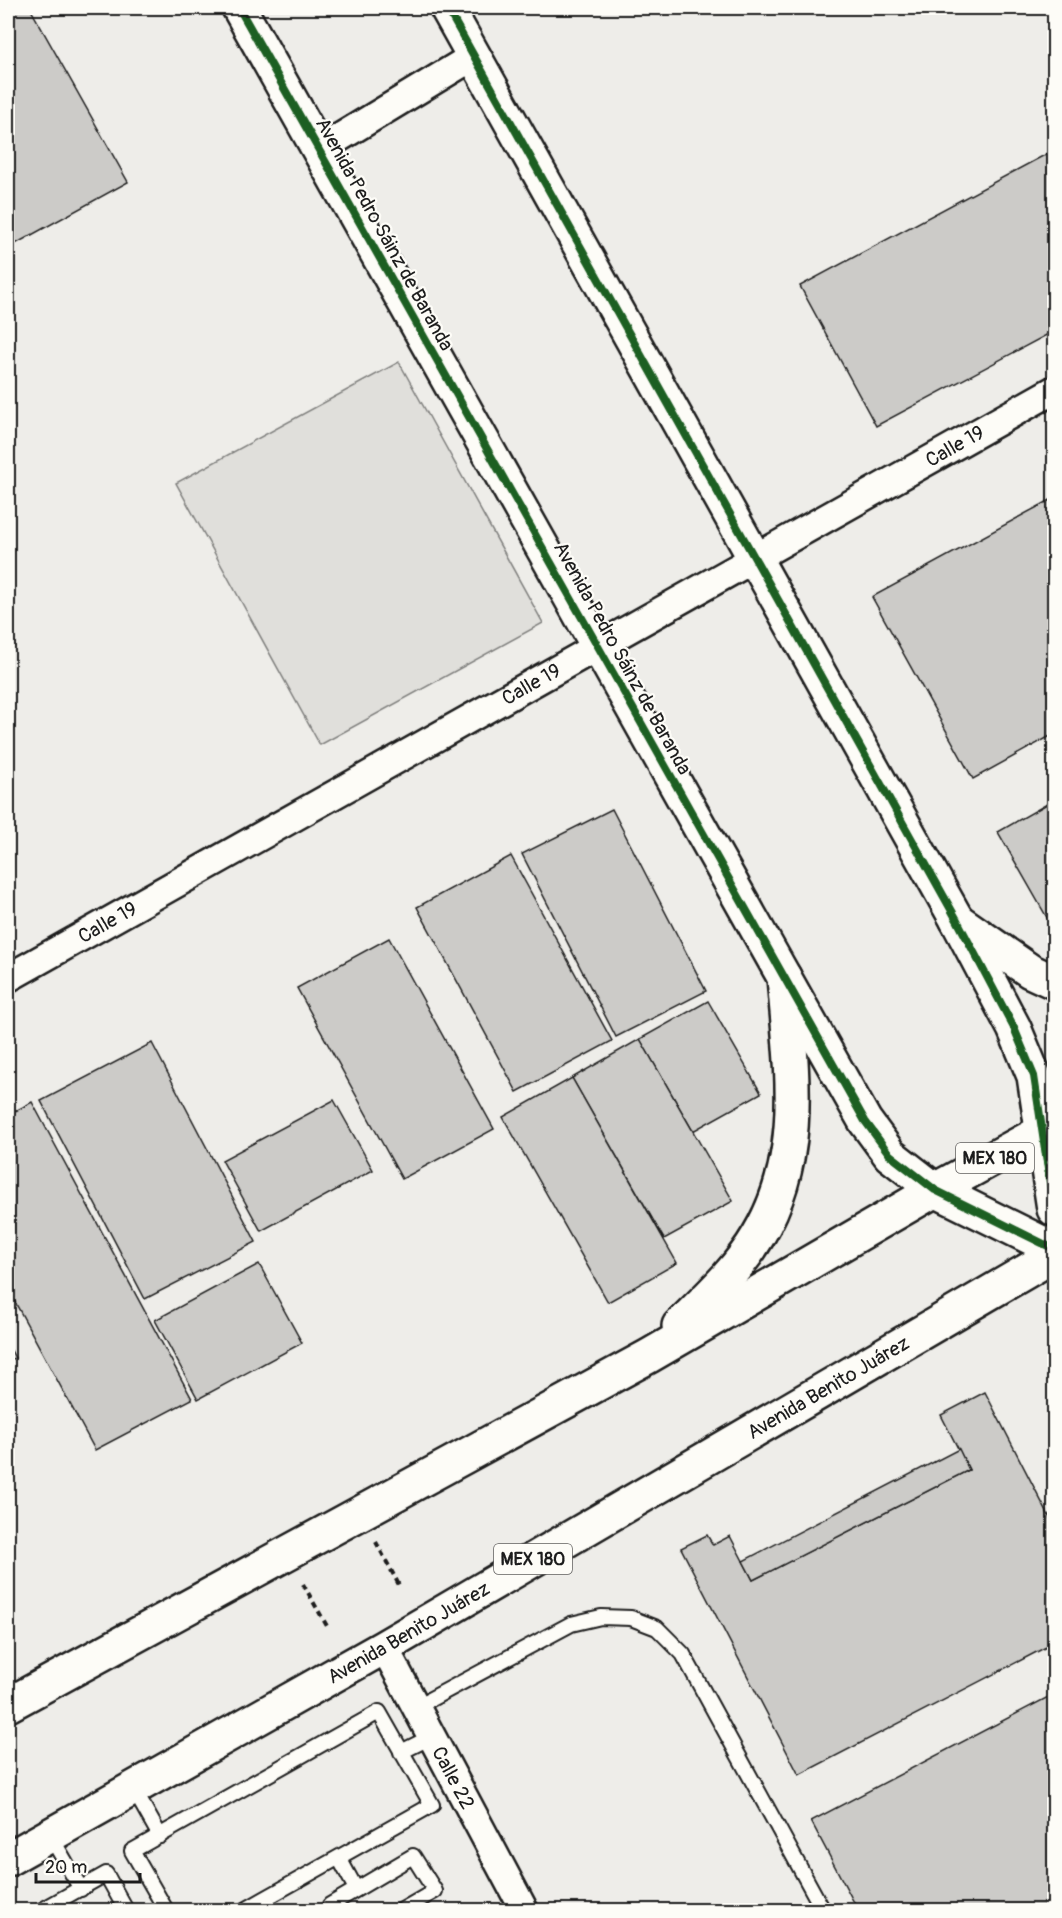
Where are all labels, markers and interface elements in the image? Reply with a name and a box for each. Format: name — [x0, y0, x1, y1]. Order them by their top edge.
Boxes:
street label: Avenida Pedro Sáinz de Baranda — [310, 113, 459, 355]
street label: Calle 19 — [921, 420, 989, 473]
street label: Avenida Pedro Sáinz de Baranda — [548, 537, 697, 779]
street label: Calle 19 — [497, 658, 565, 711]
street label: Calle 19 — [74, 896, 141, 949]
road number: MEX 180 — [956, 1143, 1034, 1173]
street label: Avenida Benito Juárez — [743, 1331, 914, 1445]
road number: MEX 180 — [494, 1544, 572, 1574]
street label: Avenida Benito Juárez — [323, 1576, 494, 1689]
street label: Calle 22 — [426, 1742, 480, 1814]
scale bar — [36, 1846, 140, 1884]
text: 20 m — [45, 1856, 87, 1879]

